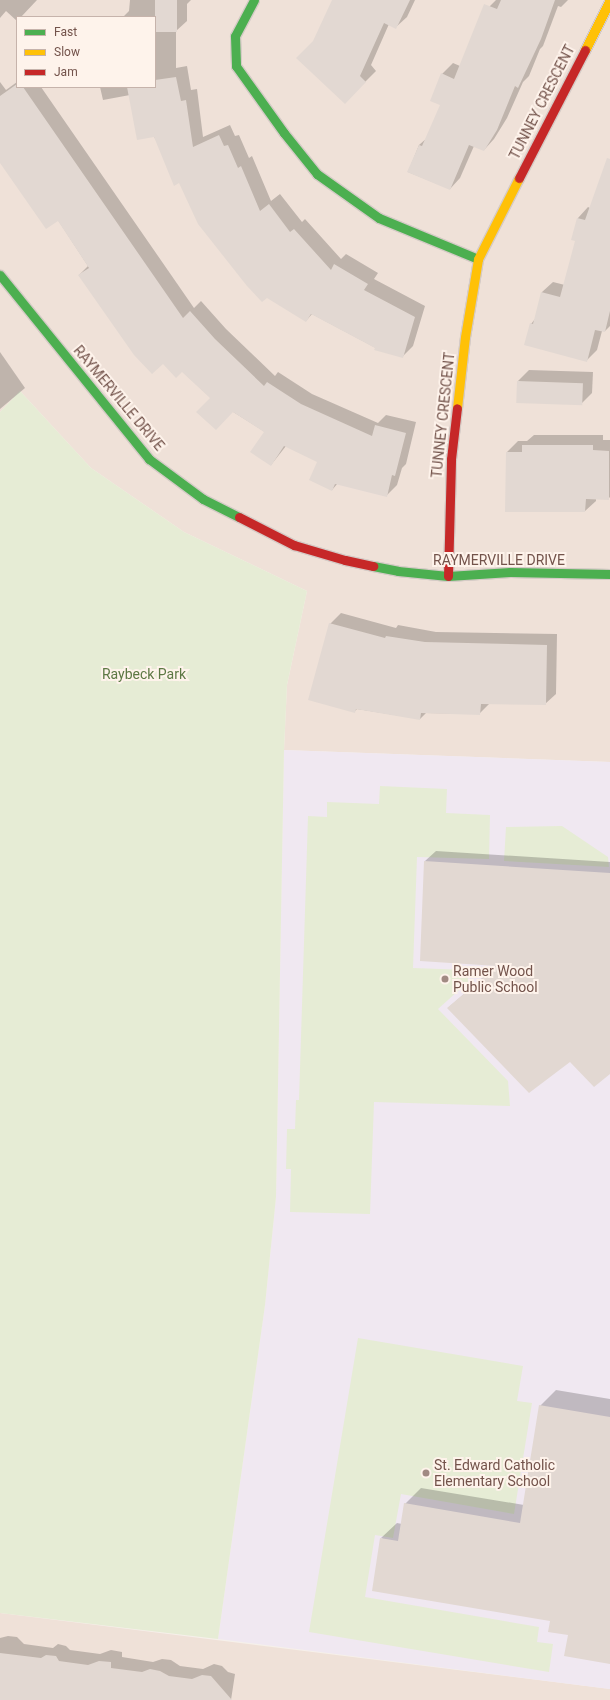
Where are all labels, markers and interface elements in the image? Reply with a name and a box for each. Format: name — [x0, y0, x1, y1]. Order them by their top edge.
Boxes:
legend — [16, 16, 156, 88]
text: Fast — [54, 25, 77, 39]
street label: TUNNEY CRESCENT — [506, 42, 578, 162]
text: Slow — [54, 45, 80, 59]
text: Jam — [54, 65, 78, 79]
street label: RAYMERVILLE DRIVE — [70, 342, 168, 454]
street label: TUNNEY CRESCENT — [428, 351, 458, 479]
street label: RAYMERVILLE DRIVE — [433, 552, 565, 568]
park label: Raybeck Park — [102, 666, 186, 682]
place label: Ramer Wood Public School — [453, 963, 538, 996]
marker: Ramer Wood Public School — [440, 974, 450, 984]
place label: St. Edward Catholic Elementary School — [434, 1457, 555, 1490]
marker: St. Edward Catholic Elementary School — [421, 1468, 431, 1478]

